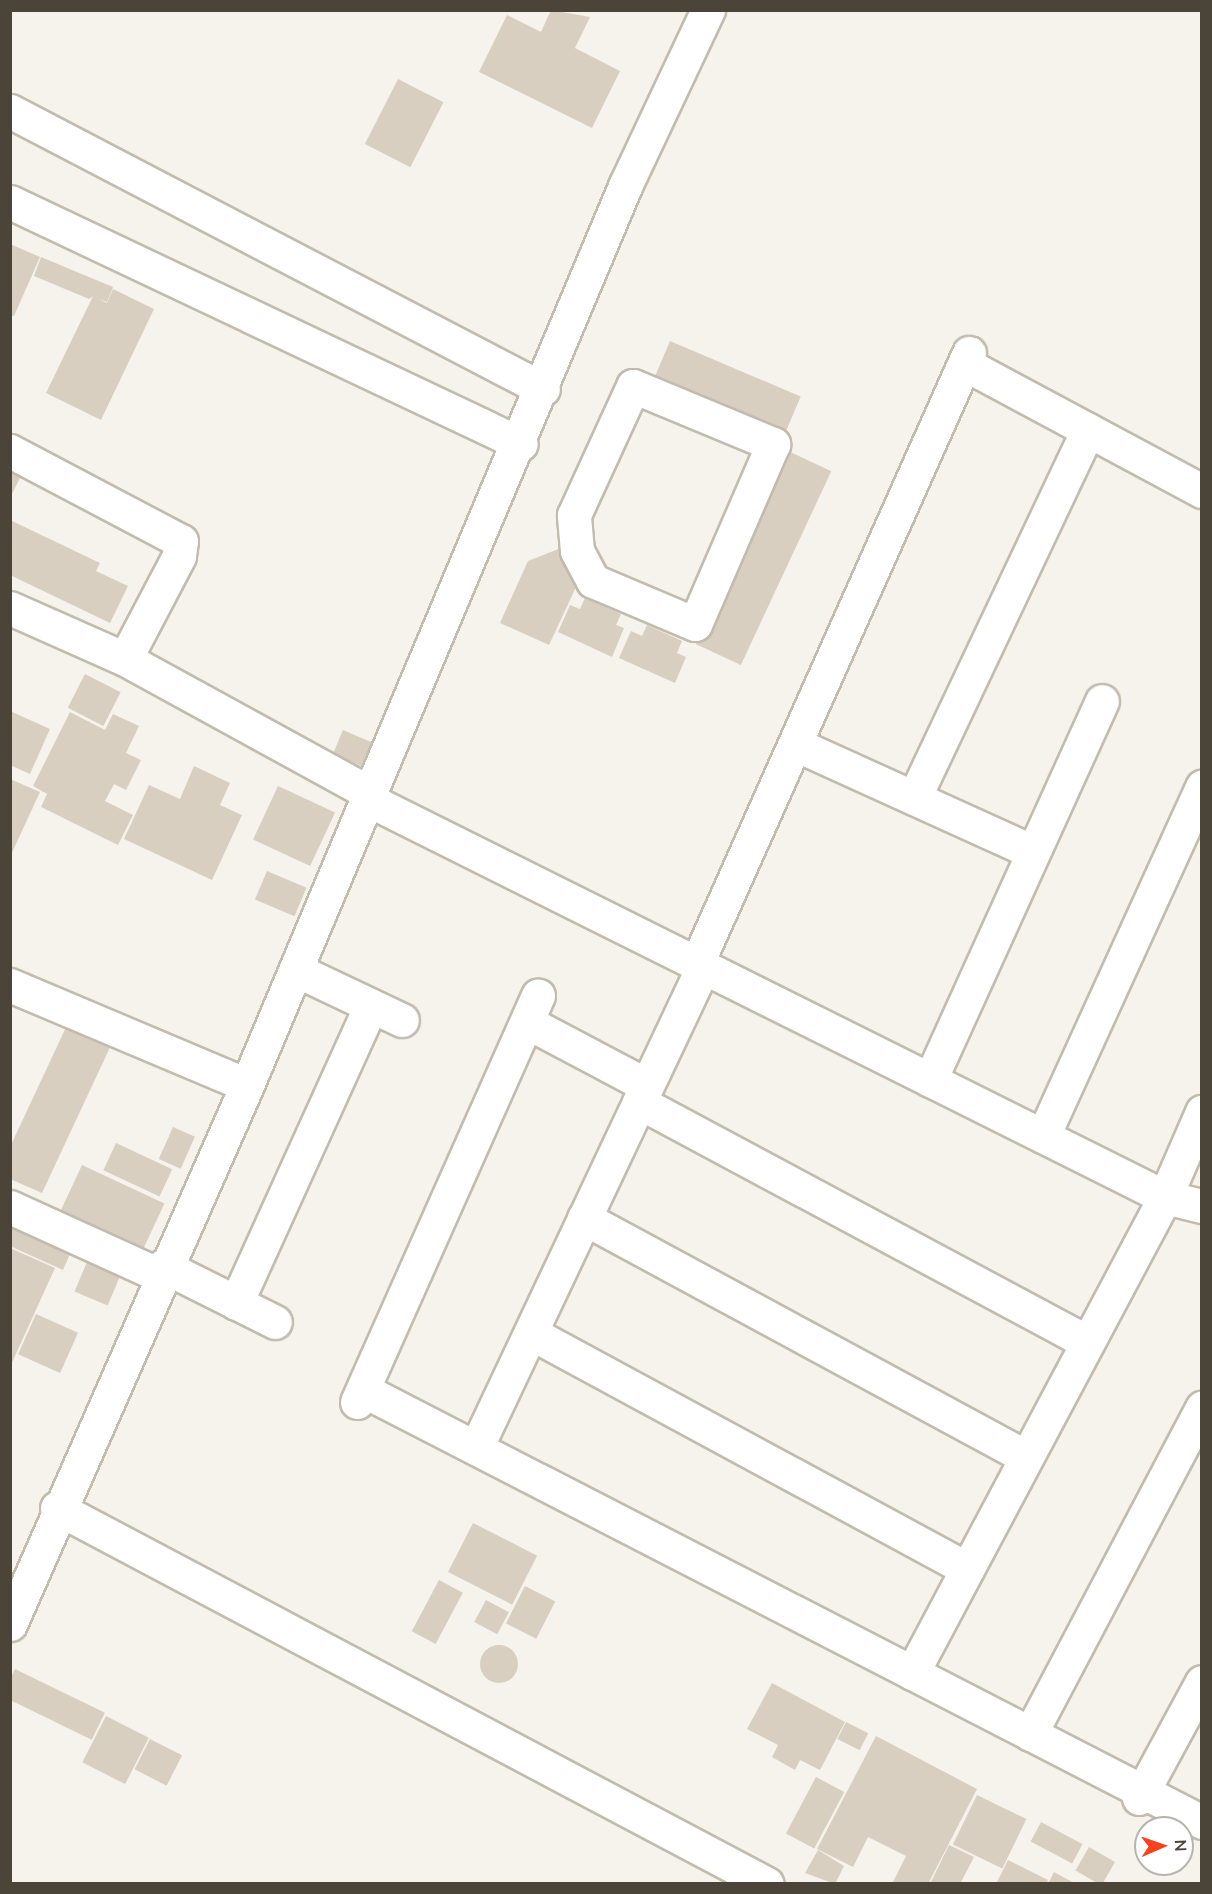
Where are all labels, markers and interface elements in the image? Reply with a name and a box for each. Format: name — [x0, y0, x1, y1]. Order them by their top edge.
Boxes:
north arrow — [1134, 1816, 1194, 1876]
text: N — [1169, 1839, 1191, 1852]

